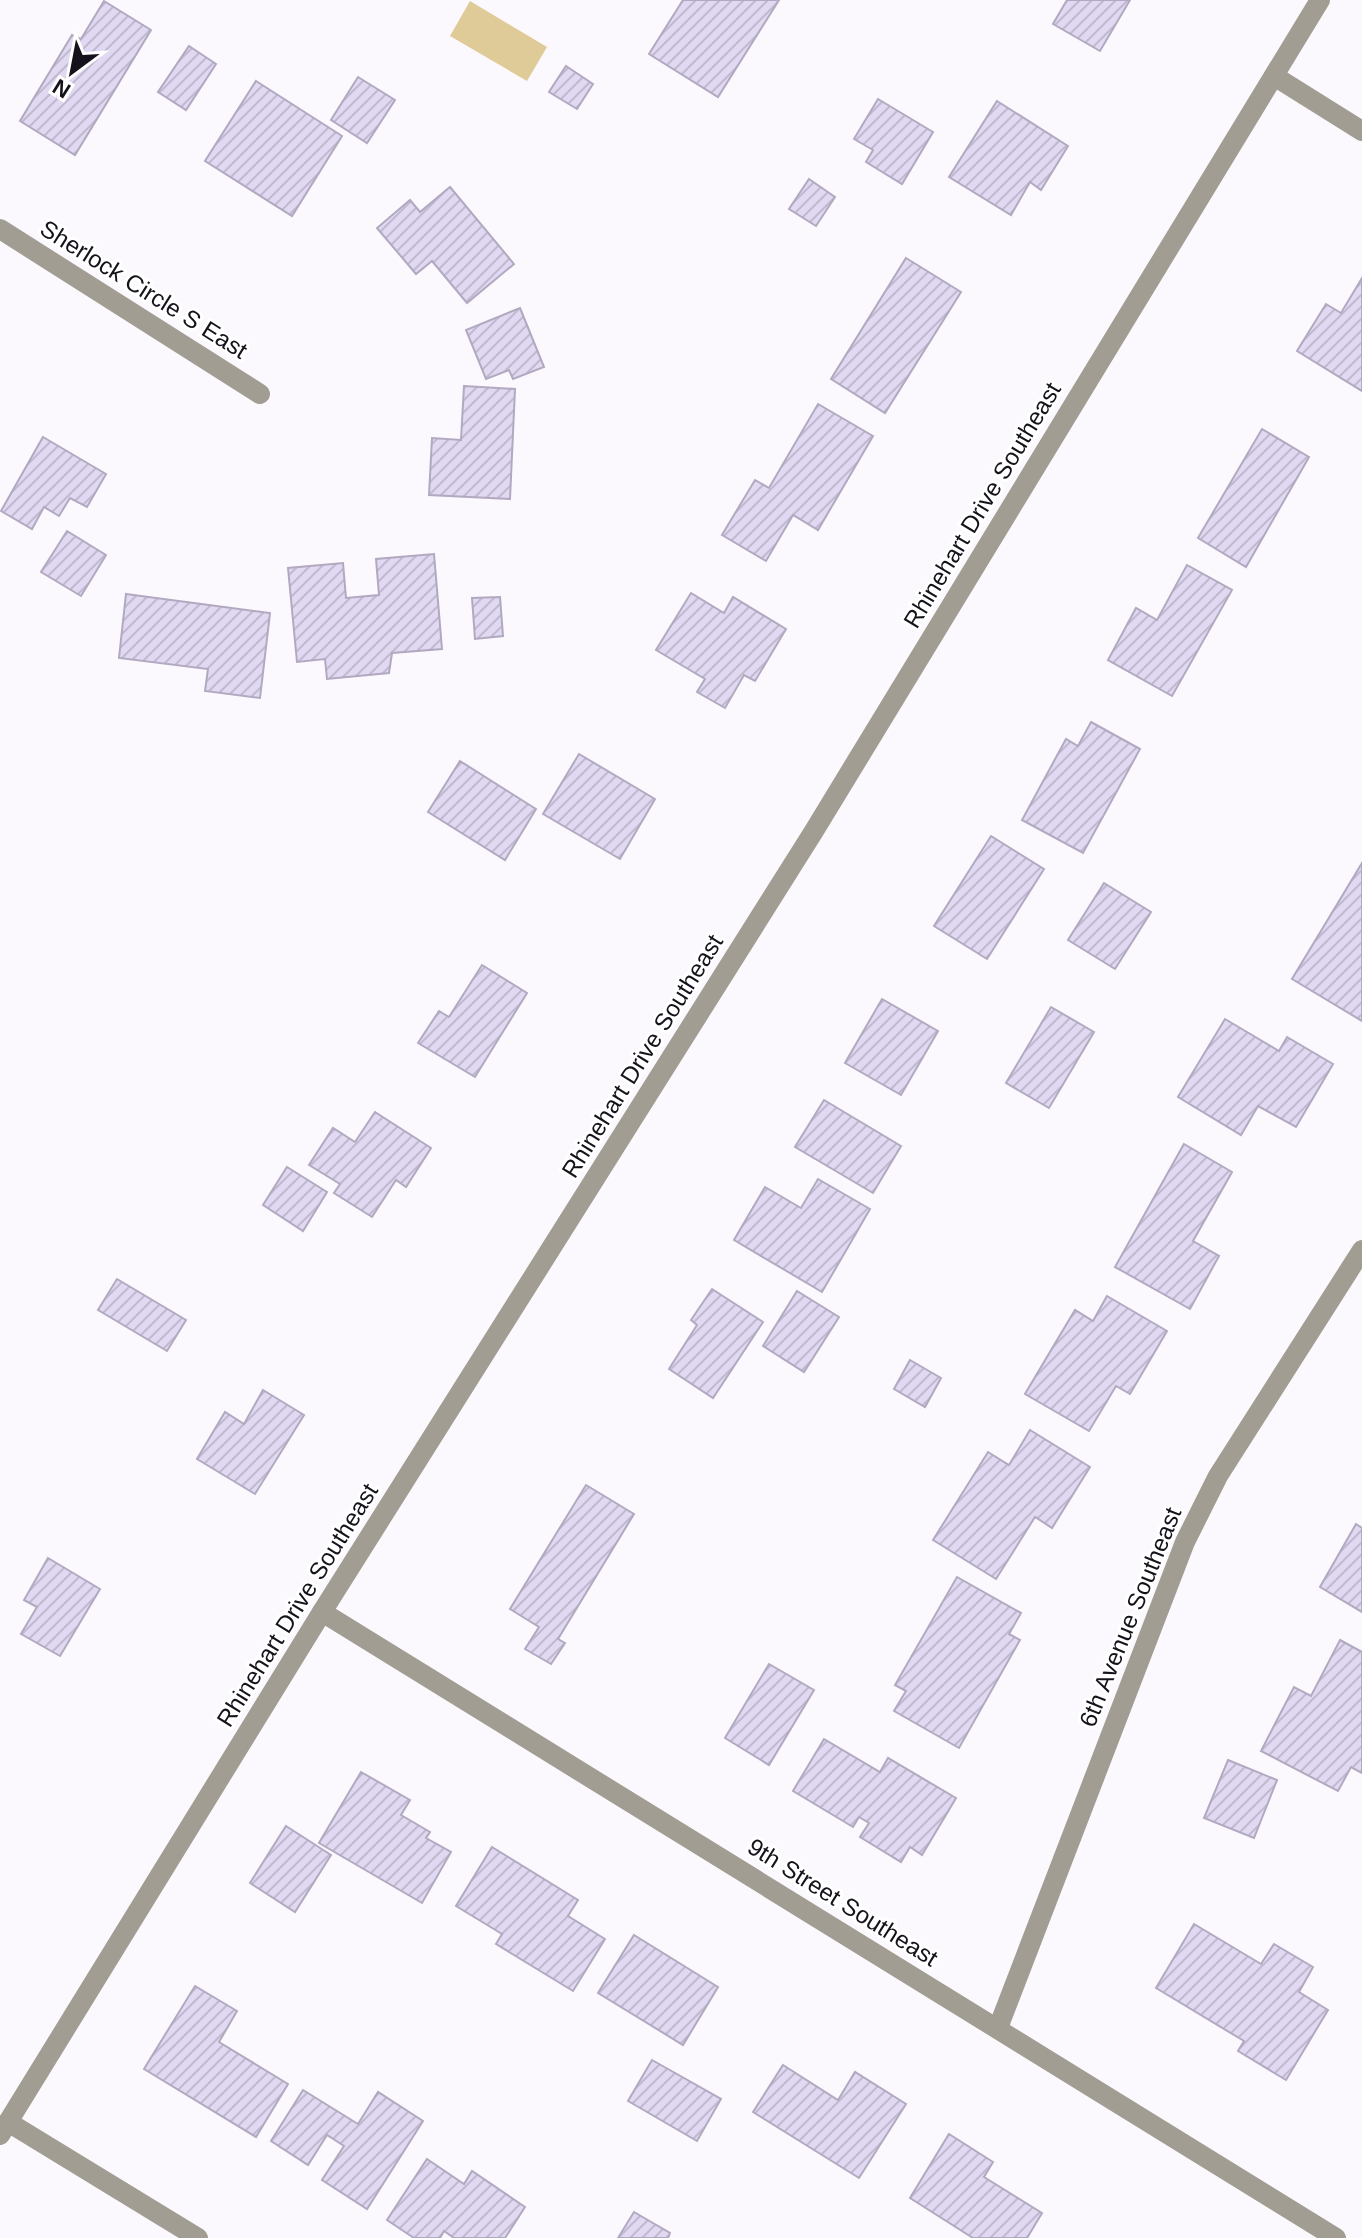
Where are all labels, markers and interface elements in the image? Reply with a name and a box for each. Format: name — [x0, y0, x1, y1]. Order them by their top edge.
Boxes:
north arrow — [32, 32, 112, 112]
text: N — [48, 74, 75, 103]
street label: Sherlock Circle S East — [36, 214, 253, 364]
street label: Rhinehart Drive Southeast — [898, 377, 1066, 633]
street label: Rhinehart Drive Southeast — [556, 929, 728, 1183]
street label: Rhinehart Drive Southeast — [211, 1478, 383, 1732]
street label: 6th Avenue Southeast — [1074, 1503, 1187, 1731]
street label: 9th Street Southeast — [743, 1833, 943, 1972]

